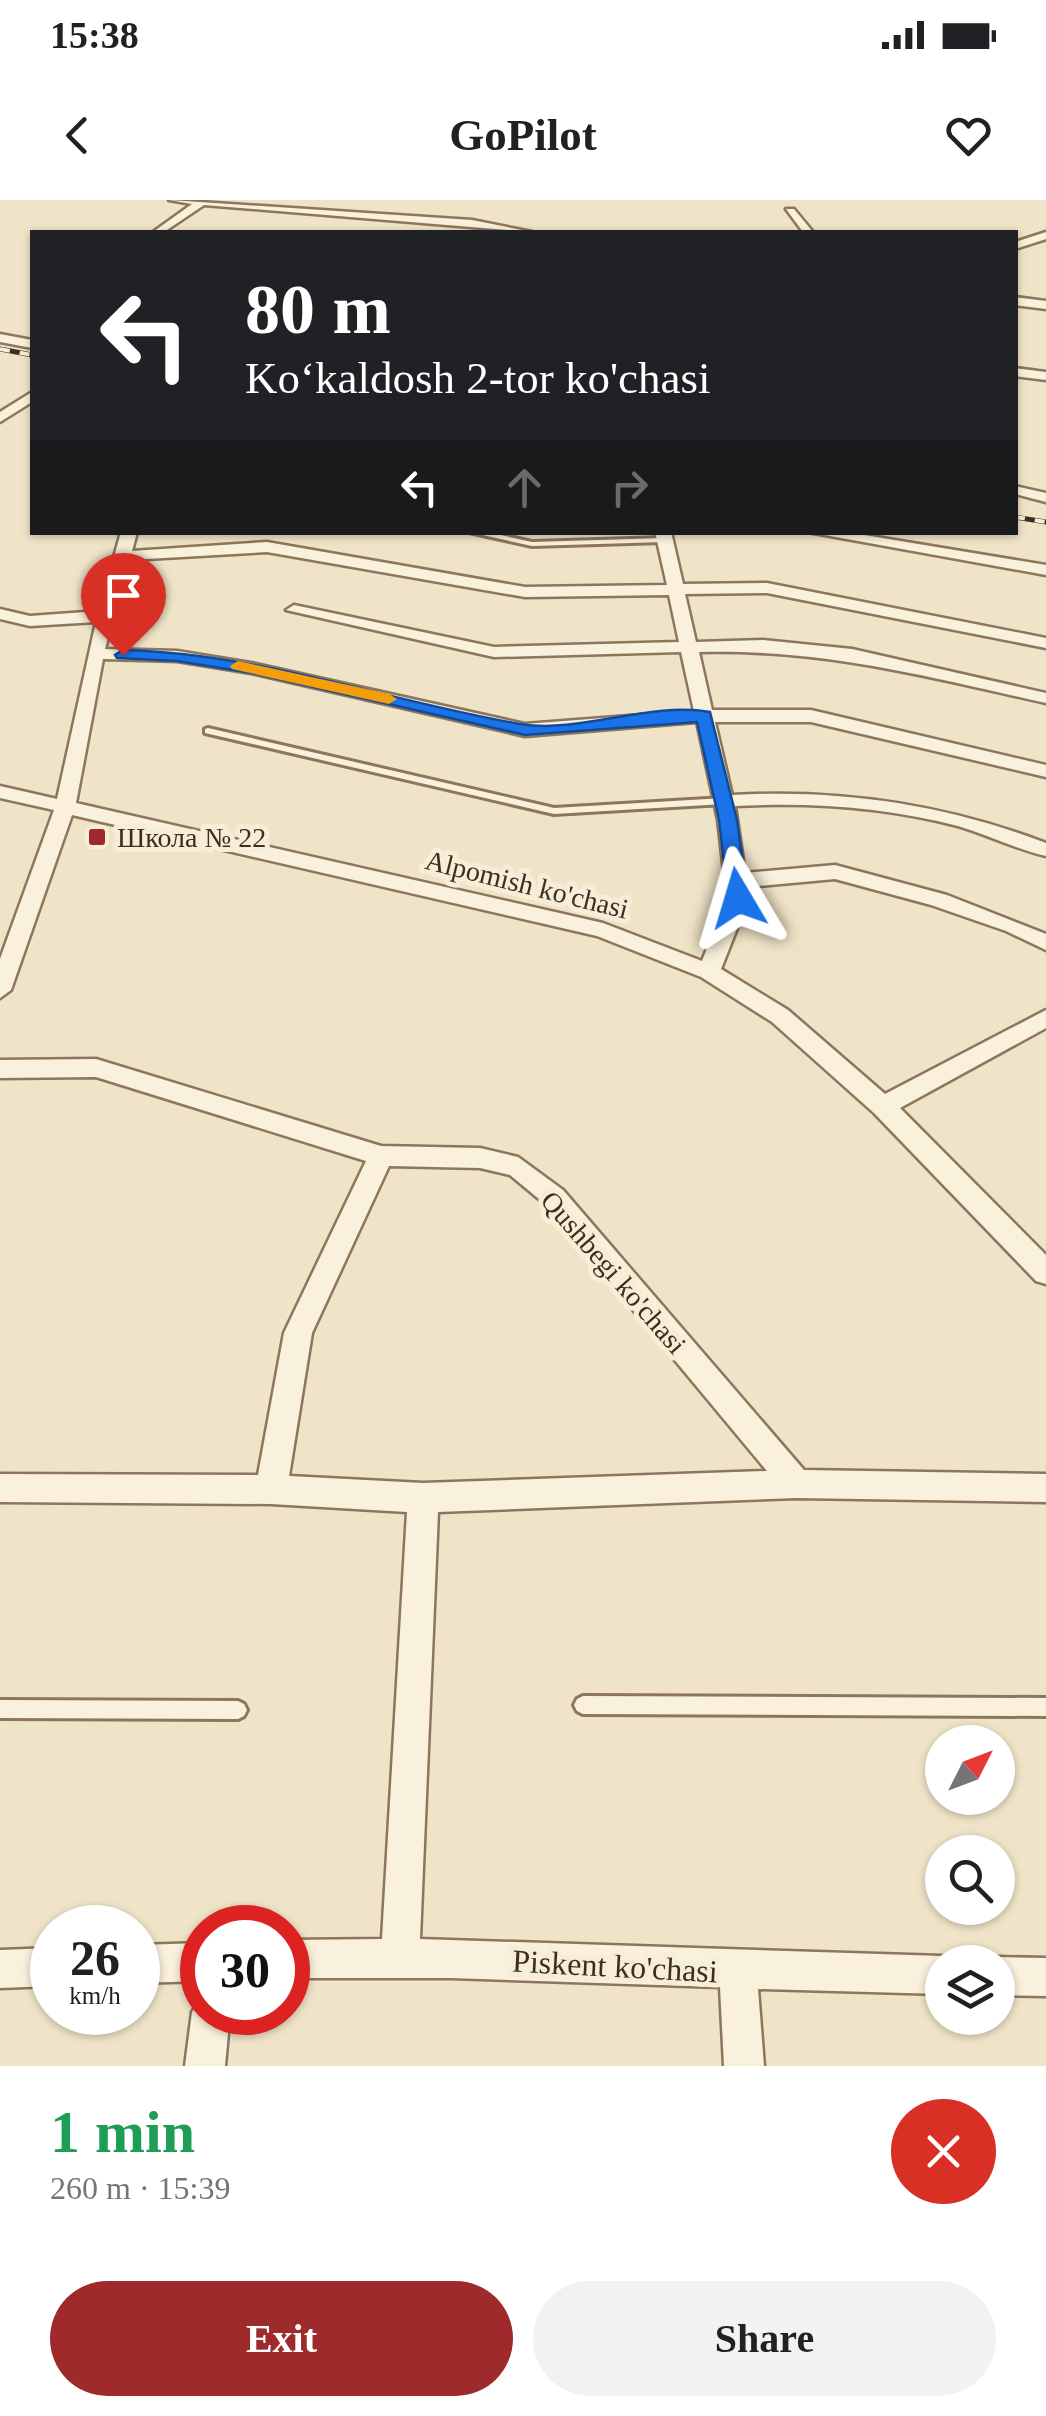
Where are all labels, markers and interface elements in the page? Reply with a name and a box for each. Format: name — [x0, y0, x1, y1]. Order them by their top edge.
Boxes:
text: 15:38 — [50, 14, 139, 56]
icon: back — [50, 108, 105, 163]
icon: heart — [941, 108, 996, 163]
text: GoPilot — [449, 110, 597, 160]
icon: left — [80, 270, 210, 400]
text: 80 m — [245, 271, 391, 348]
text: Ko‘kaldosh 2-tor ko'chasi — [245, 353, 711, 403]
icon: left — [392, 460, 447, 515]
icon: ahead — [497, 460, 552, 515]
icon: right — [602, 460, 657, 515]
pin — [81, 553, 166, 656]
icon: arrive — [96, 568, 151, 623]
place label: Школа № 22 — [117, 822, 266, 853]
marker: Школа № 22 — [86, 826, 108, 848]
street label: Alpomish ko'chasi — [422, 844, 632, 925]
position arrow — [686, 846, 790, 950]
street label: Qushbegi ko'chasi — [535, 1185, 693, 1360]
north arrow — [925, 1725, 1015, 1815]
map controls — [925, 1725, 1015, 2035]
button: search — [925, 1835, 1015, 1925]
speed limit sign: 30 — [180, 1905, 310, 2035]
text: 26 — [70, 1930, 120, 1986]
street label: Piskent ko'chasi — [511, 1943, 719, 1989]
button: layers — [925, 1945, 1015, 2035]
text: km/h — [69, 1982, 121, 2009]
text: 1 min — [50, 2099, 195, 2165]
button: close — [891, 2099, 996, 2204]
text: 260 m · 15:39 — [50, 2170, 230, 2206]
button: Exit — [50, 2281, 513, 2396]
button: Share — [533, 2281, 996, 2396]

